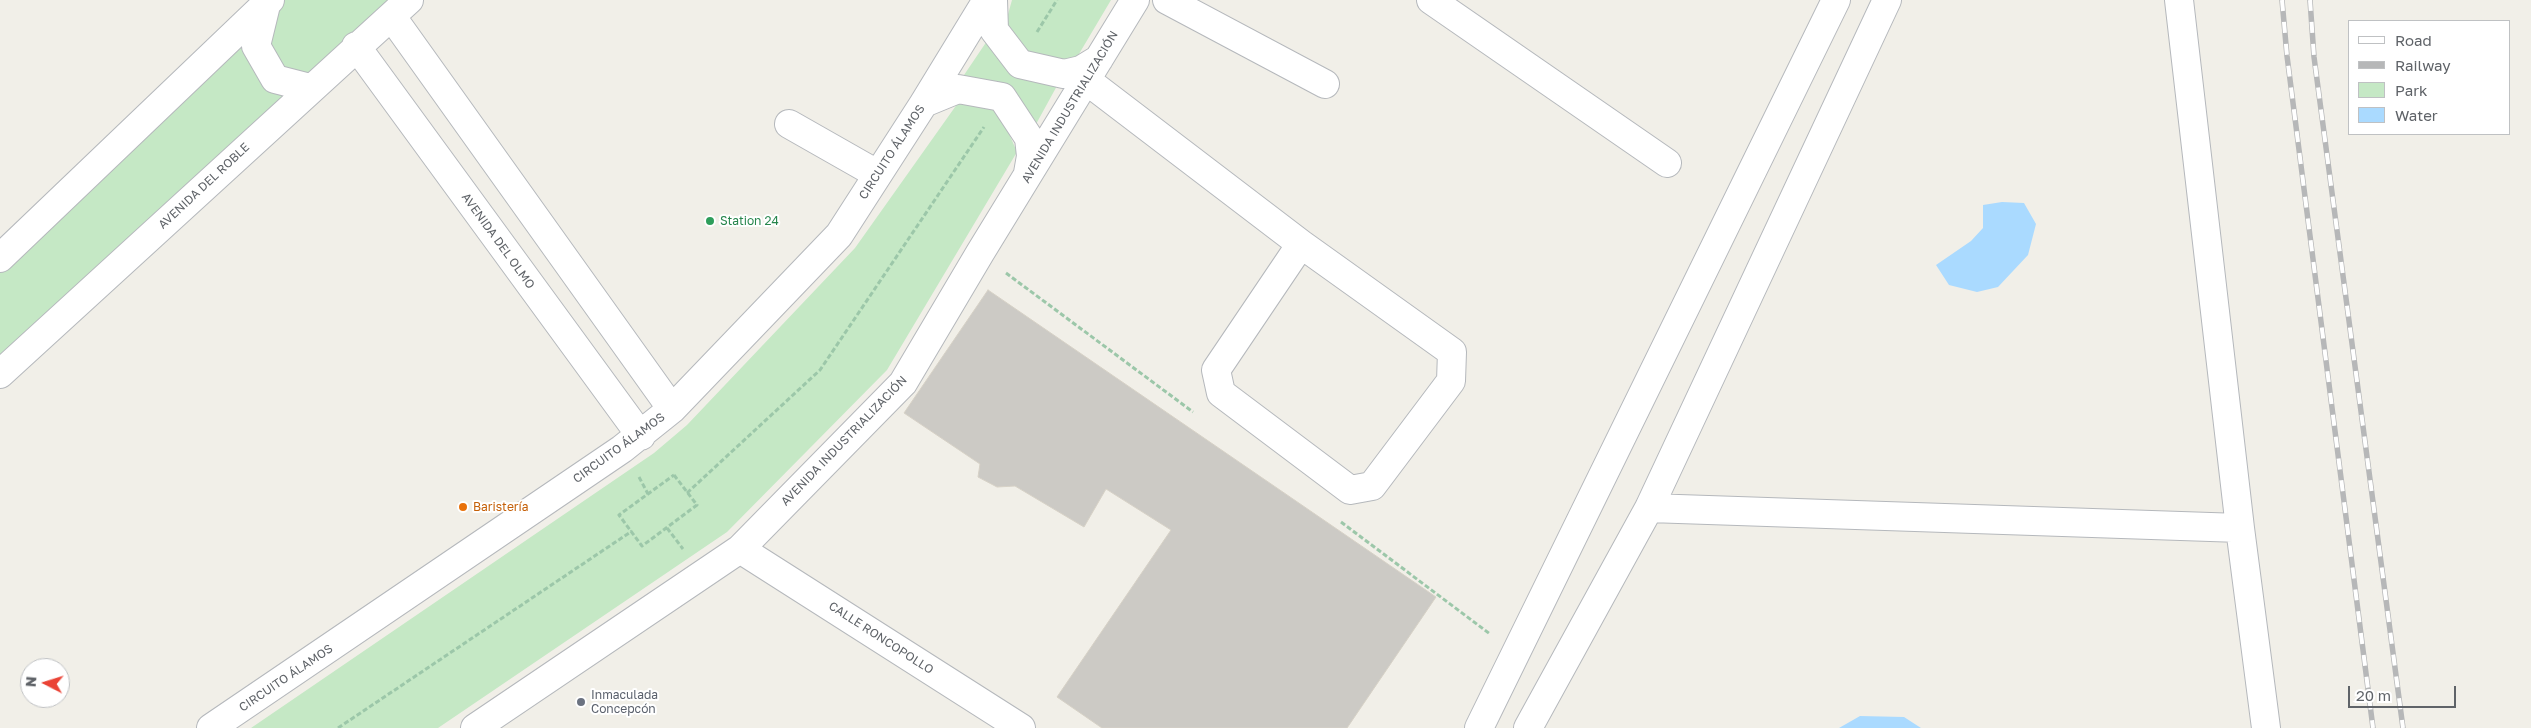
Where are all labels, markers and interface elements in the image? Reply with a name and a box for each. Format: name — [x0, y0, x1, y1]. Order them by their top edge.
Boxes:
legend — [2348, 20, 2511, 135]
street label: AVENIDA INDUSTRIALIZACIÓN — [1019, 28, 1121, 186]
text: Road — [2395, 31, 2432, 49]
text: Railway — [2395, 56, 2451, 74]
text: Park — [2395, 81, 2427, 99]
street label: CIRCUITO ÁLAMOS — [856, 102, 928, 202]
text: Water — [2395, 106, 2438, 124]
street label: AVENIDA DEL ROBLE — [155, 140, 253, 232]
street label: AVENIDA DEL OLMO — [458, 190, 538, 292]
place label: Station 24 — [720, 214, 779, 228]
marker: Station 24 — [704, 215, 716, 227]
street label: AVENIDA INDUSTRIALIZACIÓN — [778, 373, 910, 509]
street label: CIRCUITO ÁLAMOS — [570, 410, 668, 486]
place label: Baristería — [473, 500, 529, 514]
marker: Baristería — [457, 501, 469, 513]
street label: CALLE RONCOPOLLO — [826, 599, 936, 677]
street label: CIRCUITO ÁLAMOS — [236, 641, 336, 715]
north arrow — [20, 658, 70, 708]
text: N — [22, 676, 39, 688]
scale bar — [2351, 676, 2458, 708]
text: 20 m — [2356, 686, 2391, 704]
place label: Inmaculada Concepcón — [591, 688, 658, 716]
marker: Inmaculada Concepcón — [575, 696, 587, 708]

